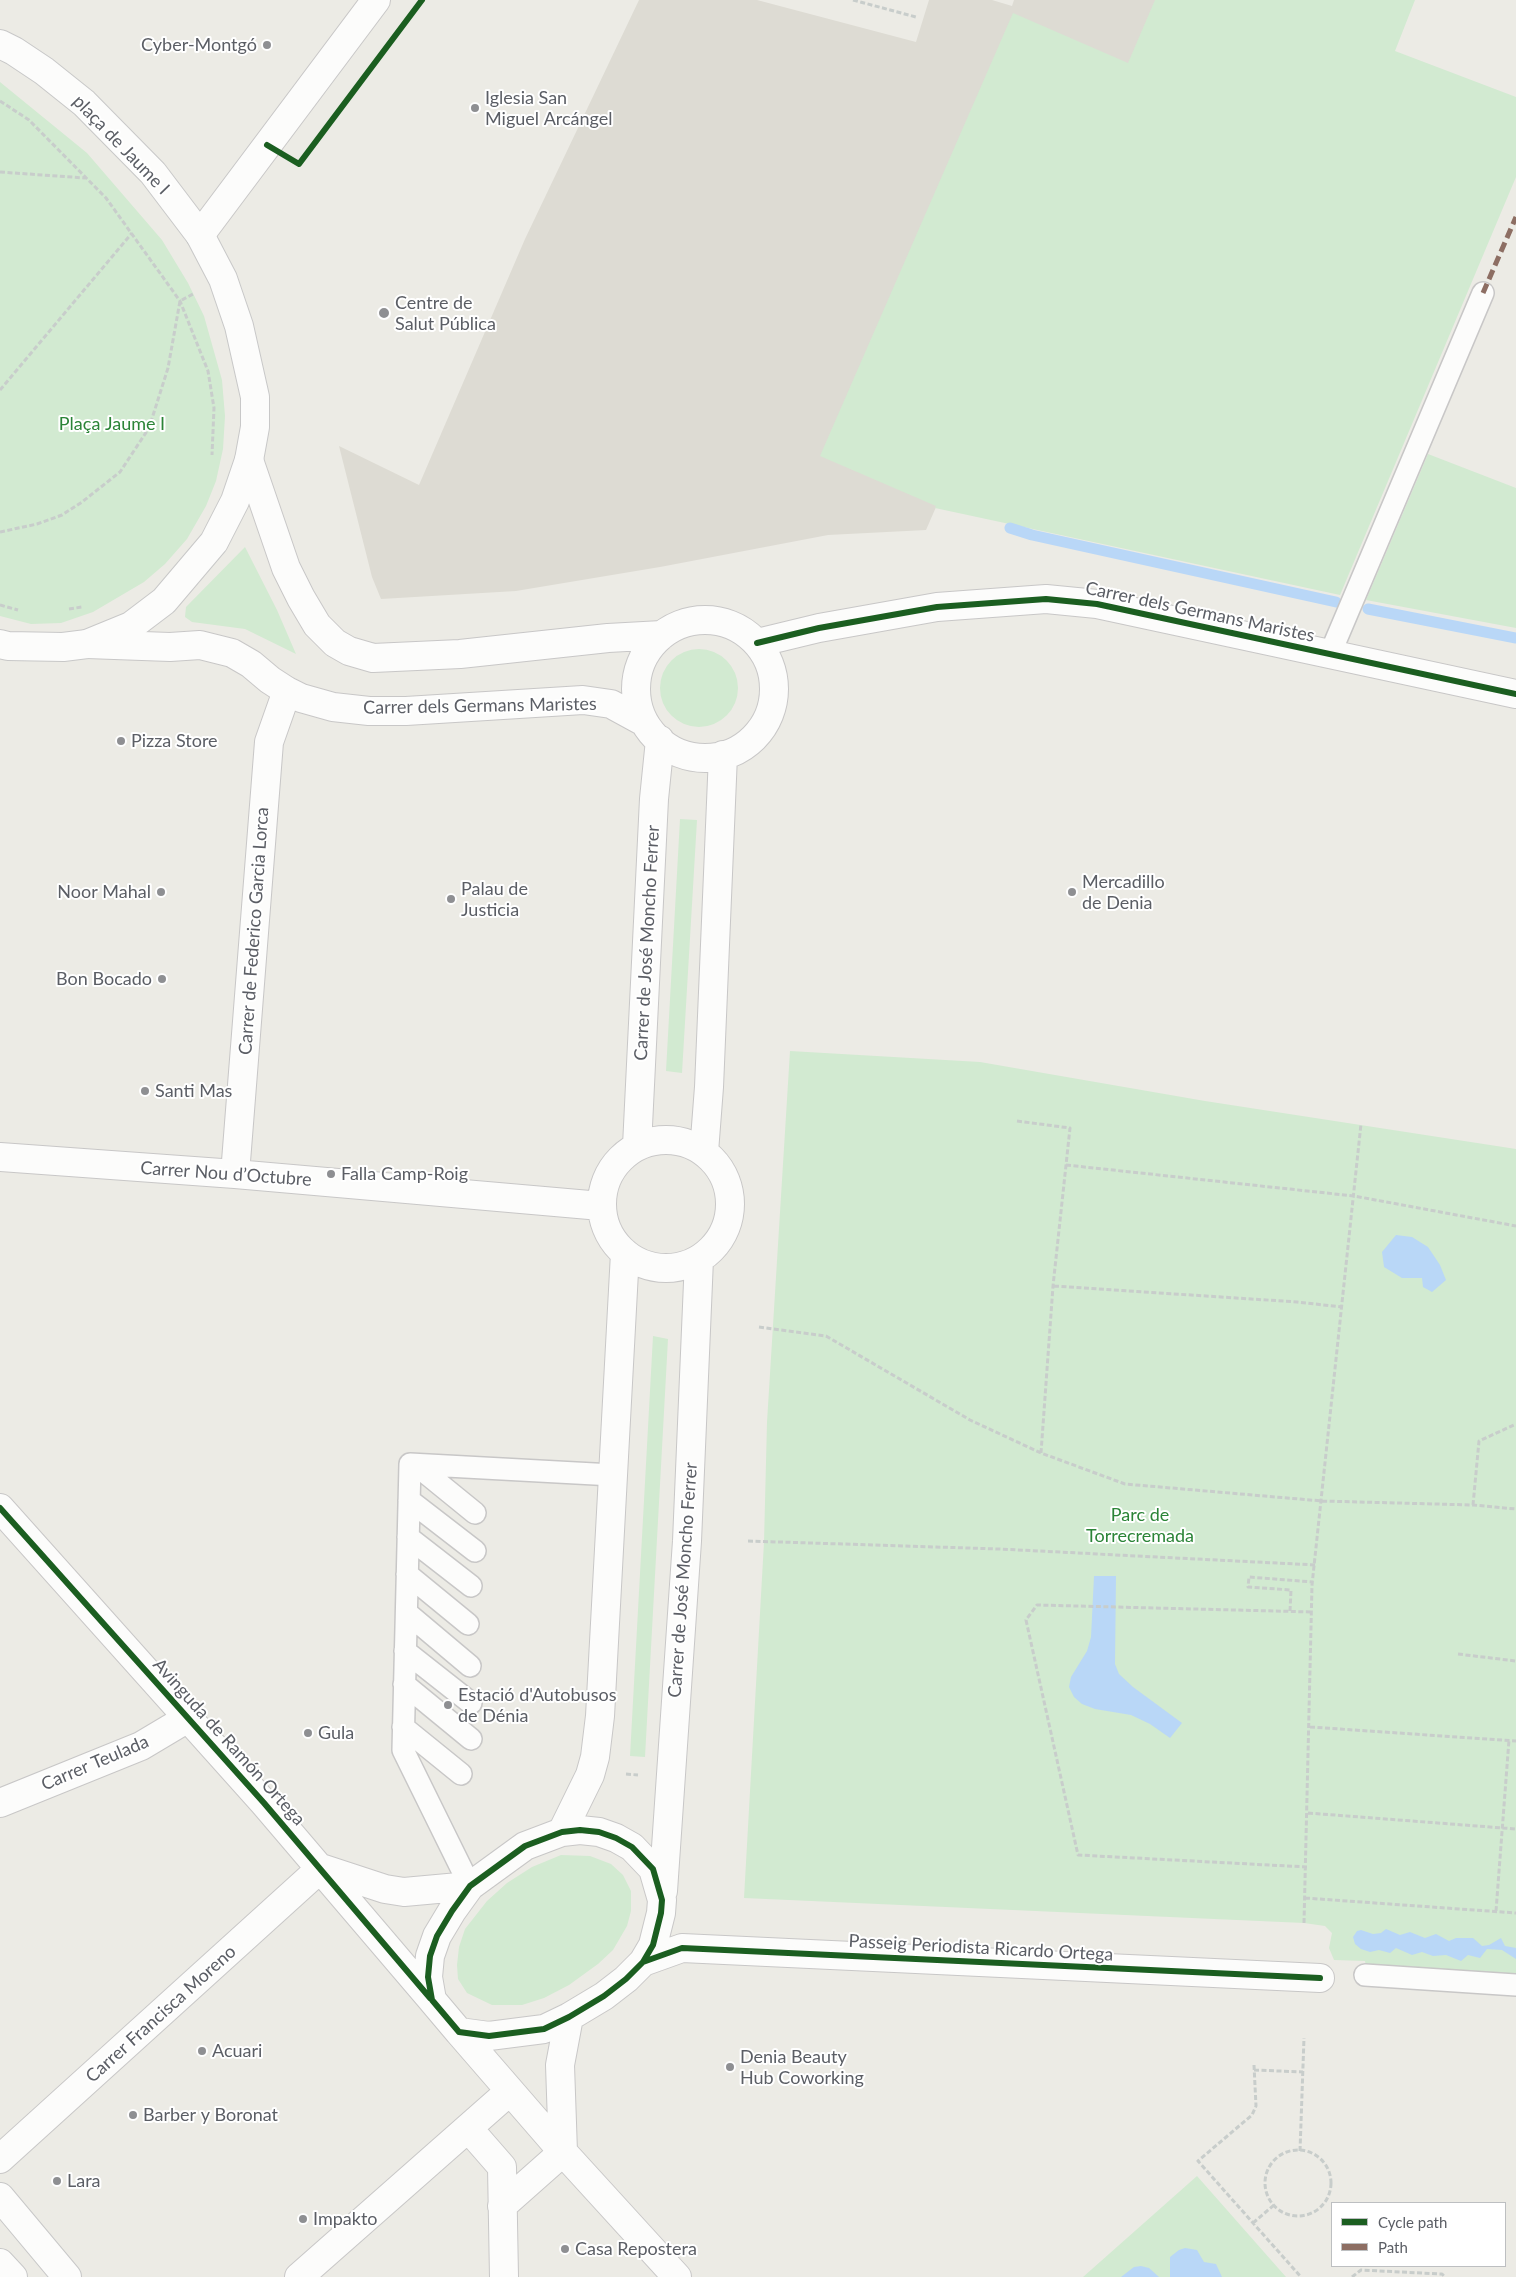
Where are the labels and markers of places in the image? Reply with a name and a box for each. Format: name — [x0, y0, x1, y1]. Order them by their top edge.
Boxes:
place label: Cyber-Montgó — [141, 34, 257, 56]
marker: Cyber-Montgó — [261, 39, 273, 51]
place label: Iglesia San Miguel Arcángel — [485, 87, 613, 130]
marker: Iglesia San Miguel Arcángel — [469, 102, 481, 114]
place label: Centre de Salut Pública — [395, 292, 496, 334]
marker: Centre de Salut Pública — [377, 306, 391, 320]
place label: Pizza Store — [131, 730, 218, 752]
marker: Pizza Store — [115, 735, 127, 747]
place label: Mercadillo de Denia — [1082, 871, 1165, 914]
place label: Palau de Justicia — [461, 878, 528, 921]
place label: Noor Mahal — [57, 881, 151, 903]
marker: Noor Mahal — [155, 886, 167, 898]
marker: Mercadillo de Denia — [1066, 886, 1078, 898]
marker: Palau de Justicia — [445, 893, 457, 905]
place label: Bon Bocado — [56, 968, 152, 990]
marker: Bon Bocado — [156, 973, 168, 985]
place label: Santi Mas — [155, 1080, 232, 1102]
marker: Santi Mas — [139, 1085, 151, 1097]
place label: Falla Camp-Roig — [341, 1163, 468, 1185]
marker: Falla Camp-Roig — [325, 1168, 337, 1180]
place label: Estació d'Autobusos de Dénia — [458, 1684, 616, 1726]
marker: Estació d'Autobusos de Dénia — [442, 1699, 454, 1711]
place label: Gula — [318, 1722, 354, 1744]
marker: Gula — [302, 1727, 314, 1739]
place label: Acuari — [212, 2040, 262, 2062]
marker: Acuari — [196, 2045, 208, 2057]
place label: Denia Beauty Hub Coworking — [740, 2046, 864, 2088]
marker: Denia Beauty Hub Coworking — [724, 2061, 736, 2073]
place label: Barber y Boronat — [143, 2104, 278, 2126]
marker: Barber y Boronat — [127, 2109, 139, 2121]
place label: Lara — [67, 2170, 101, 2192]
marker: Lara — [51, 2175, 63, 2187]
place label: Impakto — [313, 2208, 378, 2230]
marker: Impakto — [297, 2213, 309, 2225]
place label: Casa Repostera — [575, 2238, 697, 2260]
marker: Casa Repostera — [559, 2243, 571, 2255]

